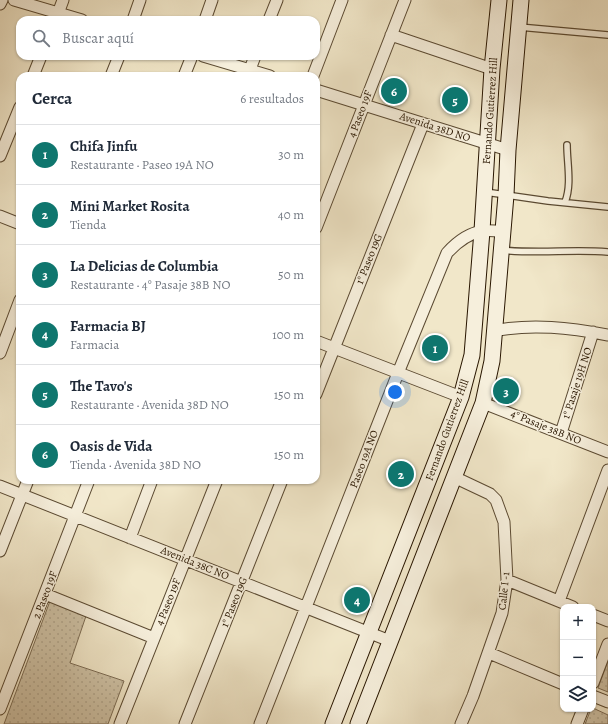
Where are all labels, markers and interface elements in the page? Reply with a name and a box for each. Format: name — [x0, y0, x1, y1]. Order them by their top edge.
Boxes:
search box — [16, 16, 320, 60]
icon: search — [30, 27, 52, 49]
text: Buscar aquí — [62, 28, 134, 48]
street label: Fernando Gutierrez Hill — [479, 57, 501, 165]
pin: 6 — [381, 76, 407, 106]
pin: 5 — [442, 85, 468, 115]
text: Cerca — [32, 87, 72, 110]
street label: 4 Paseo 19F — [344, 88, 376, 140]
text: 6 resultados — [240, 90, 304, 107]
street label: Avenida 38D NO — [397, 108, 473, 146]
text: Chifa Jinfu — [70, 136, 138, 156]
text: 1 — [43, 146, 47, 163]
text: 30 m — [278, 146, 304, 163]
text: Restaurante · Paseo 19A NO — [70, 156, 214, 173]
text: Mini Market Rosita — [70, 196, 190, 216]
text: 2 — [42, 206, 48, 223]
text: 40 m — [278, 206, 304, 223]
text: Tienda — [70, 216, 106, 233]
street label: 1° Paseo 19G — [352, 231, 386, 287]
text: La Delicias de Columbia — [70, 256, 219, 276]
text: 3 — [42, 266, 48, 283]
text: 50 m — [278, 266, 304, 283]
text: Restaurante · 4° Pasaje 38B NO — [70, 276, 231, 293]
text: Farmacia BJ — [70, 316, 146, 336]
text: 4 — [42, 326, 48, 343]
text: 100 m — [272, 326, 304, 343]
pin: 1 — [422, 333, 448, 363]
text: Farmacia — [70, 336, 119, 353]
street label: 1° Pasaje 19H NO — [558, 345, 596, 421]
text: The Tavo's — [70, 376, 133, 396]
pin: 3 — [493, 376, 519, 406]
street label: Fernando Gutierrez Hill — [422, 377, 472, 483]
your location — [385, 382, 405, 402]
text: 5 — [42, 386, 48, 403]
text: 150 m — [274, 386, 304, 403]
text: Restaurante · Avenida 38D NO — [70, 396, 229, 413]
street label: 4° Pasaje 38B NO — [508, 406, 584, 448]
street label: Paseo 19A NO — [346, 428, 382, 490]
text: Oasis de Vida — [70, 436, 152, 456]
text: 6 — [42, 446, 48, 463]
text: 150 m — [274, 446, 304, 463]
text: Tienda · Avenida 38D NO — [70, 456, 201, 473]
pin: 2 — [388, 459, 414, 489]
street label: Avenida 38C NO — [158, 542, 232, 584]
street label: 2 Paseo 19F — [29, 569, 61, 621]
street label: Calle I -1 — [495, 571, 513, 611]
street label: 1° Paseo 19G — [217, 574, 251, 630]
street label: 4 Paseo 19F — [152, 576, 184, 628]
pin: 4 — [344, 585, 370, 615]
map controls — [560, 604, 596, 712]
button: + — [560, 604, 596, 640]
button: − — [560, 640, 596, 676]
button: layers — [560, 676, 596, 712]

